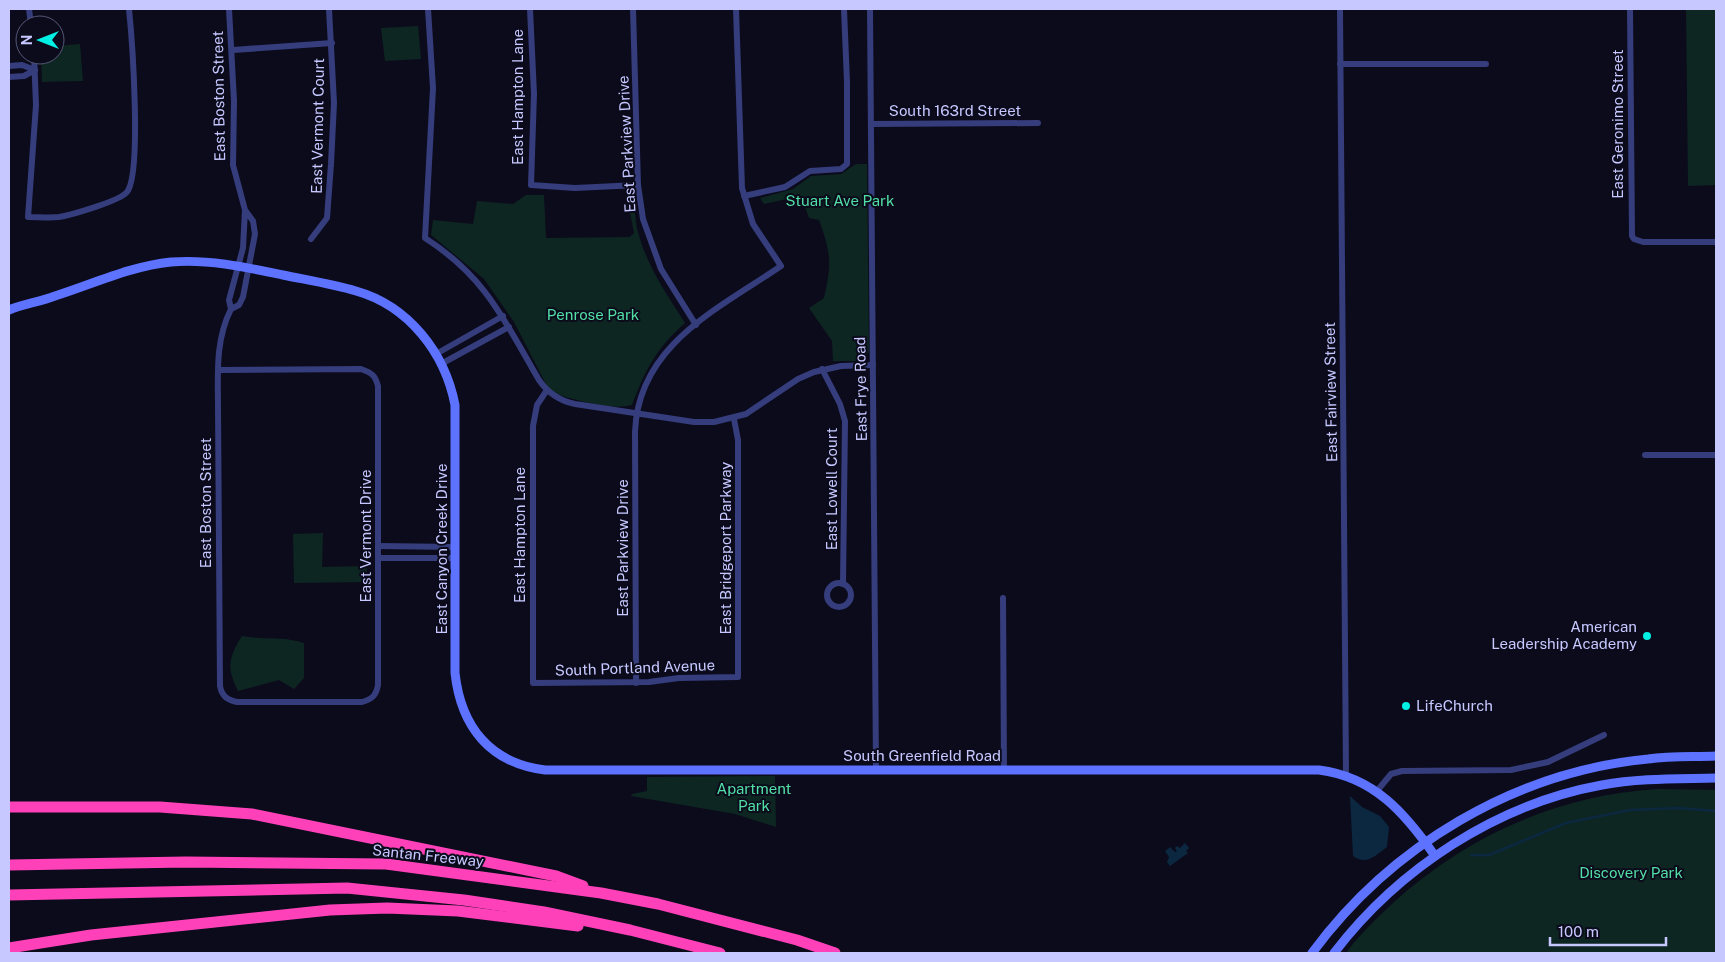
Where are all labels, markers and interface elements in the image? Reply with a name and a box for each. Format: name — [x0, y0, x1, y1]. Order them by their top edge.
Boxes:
north arrow — [15, 15, 65, 65]
street label: East Hampton Lane — [509, 29, 526, 165]
street label: East Boston Street — [209, 30, 228, 161]
text: N — [19, 35, 35, 45]
street label: East Geronimo Street — [1609, 49, 1626, 199]
street label: East Vermont Court — [308, 58, 327, 194]
street label: East Parkview Drive — [614, 75, 639, 213]
street label: South 163rd Street — [889, 102, 1021, 119]
park label: Stuart Ave Park — [786, 192, 894, 209]
park label: Penrose Park — [547, 306, 639, 323]
street label: East Fairview Street — [1321, 322, 1340, 462]
street label: East Frye Road — [851, 336, 870, 442]
street label: East Lowell Court — [823, 428, 840, 550]
street label: East Boston Street — [197, 438, 214, 568]
street label: East Bridgeport Parkway — [717, 462, 734, 634]
street label: East Canyon Creek Drive — [433, 464, 450, 634]
street label: East Hampton Lane — [511, 467, 528, 603]
street label: East Vermont Drive — [357, 470, 374, 602]
street label: East Parkview Drive — [614, 479, 631, 617]
place label: American Leadership Academy — [1491, 618, 1637, 652]
marker: American Leadership Academy — [1641, 630, 1653, 642]
street label: South Portland Avenue — [555, 656, 715, 679]
place label: LifeChurch — [1416, 697, 1493, 714]
marker: LifeChurch — [1400, 700, 1412, 712]
street label: South Greenfield Road — [843, 747, 1001, 764]
park label: Apartment Park — [717, 780, 792, 814]
street label: Santan Freeway — [371, 841, 485, 870]
park label: Discovery Park — [1579, 864, 1683, 881]
scale bar — [1550, 914, 1666, 946]
text: 100 m — [1558, 923, 1599, 940]

